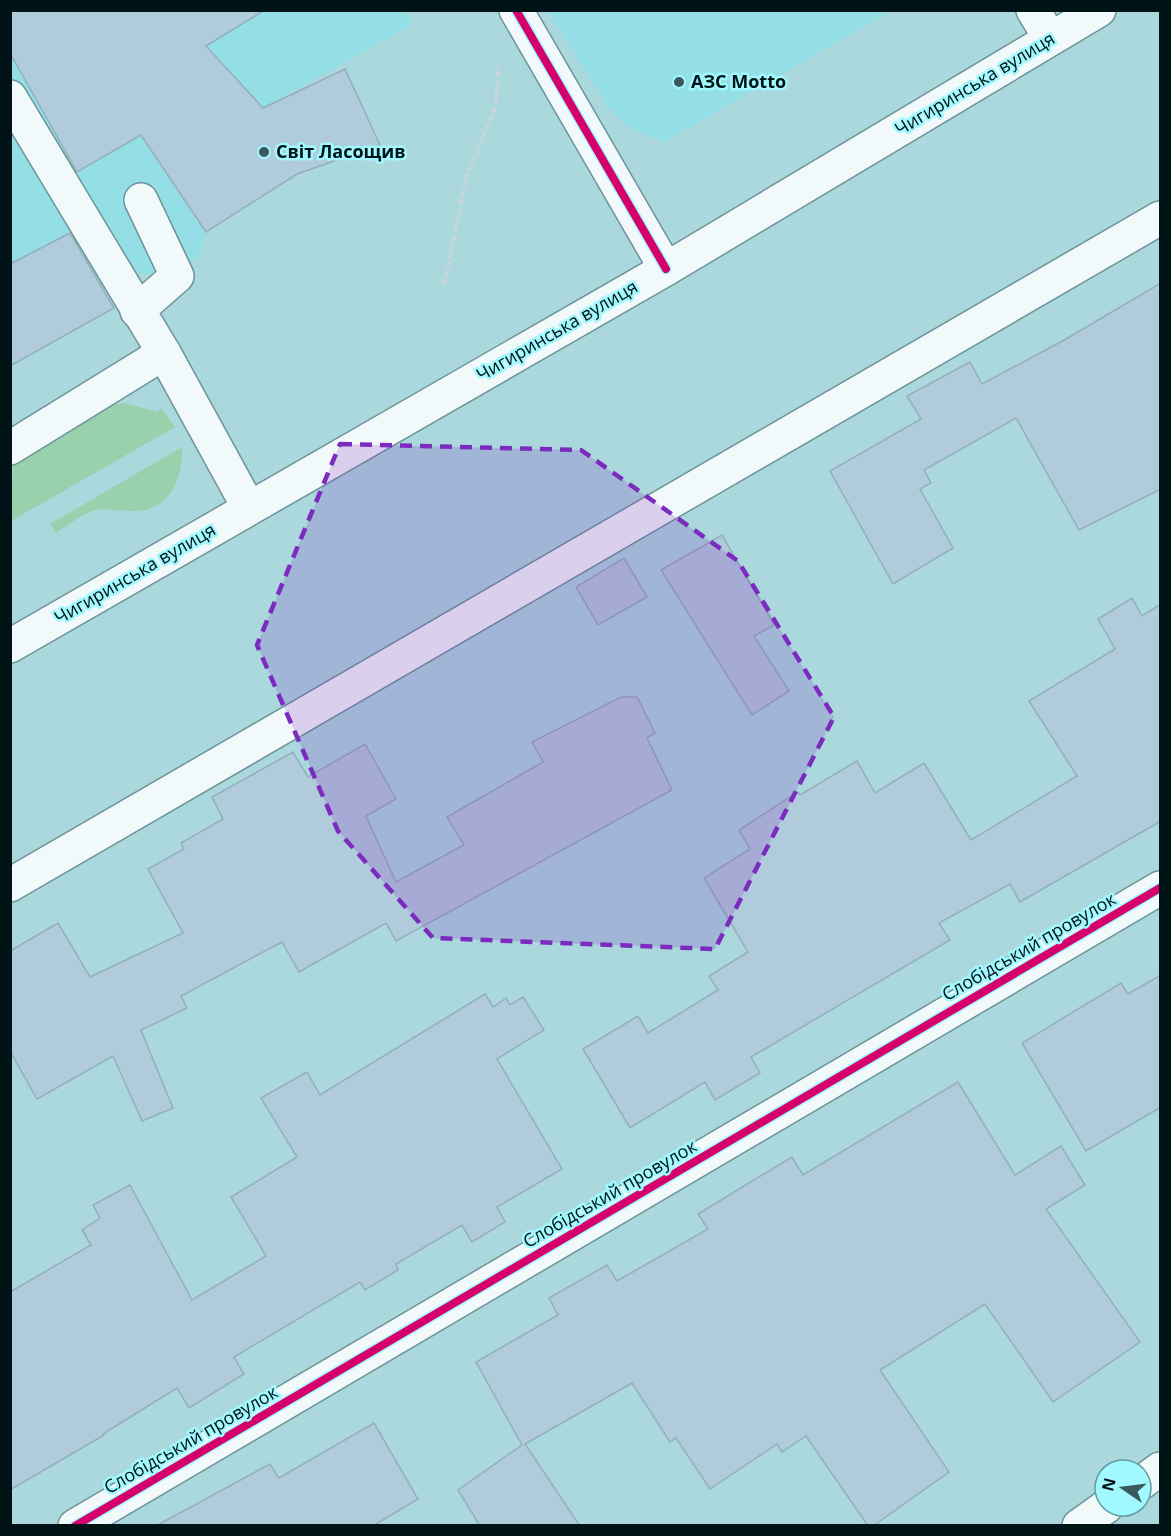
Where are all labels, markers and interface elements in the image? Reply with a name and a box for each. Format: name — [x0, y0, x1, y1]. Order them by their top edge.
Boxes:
street label: Чигиринська вулиця — [890, 26, 1059, 140]
place label: АЗС Motto — [691, 69, 786, 93]
marker: АЗС Motto — [672, 75, 686, 89]
place label: Світ Ласощив — [276, 139, 406, 163]
marker: Світ Ласощив — [257, 145, 271, 159]
street label: Чигиринська вулиця — [471, 274, 642, 386]
street label: Чигиринська вулиця — [49, 517, 220, 629]
street label: Слобідський провулок — [937, 886, 1120, 1006]
street label: Слобідський провулок — [518, 1133, 701, 1253]
street label: Слобідський провулок — [99, 1379, 282, 1499]
north arrow — [1093, 1458, 1153, 1518]
text: N — [1096, 1475, 1121, 1493]

